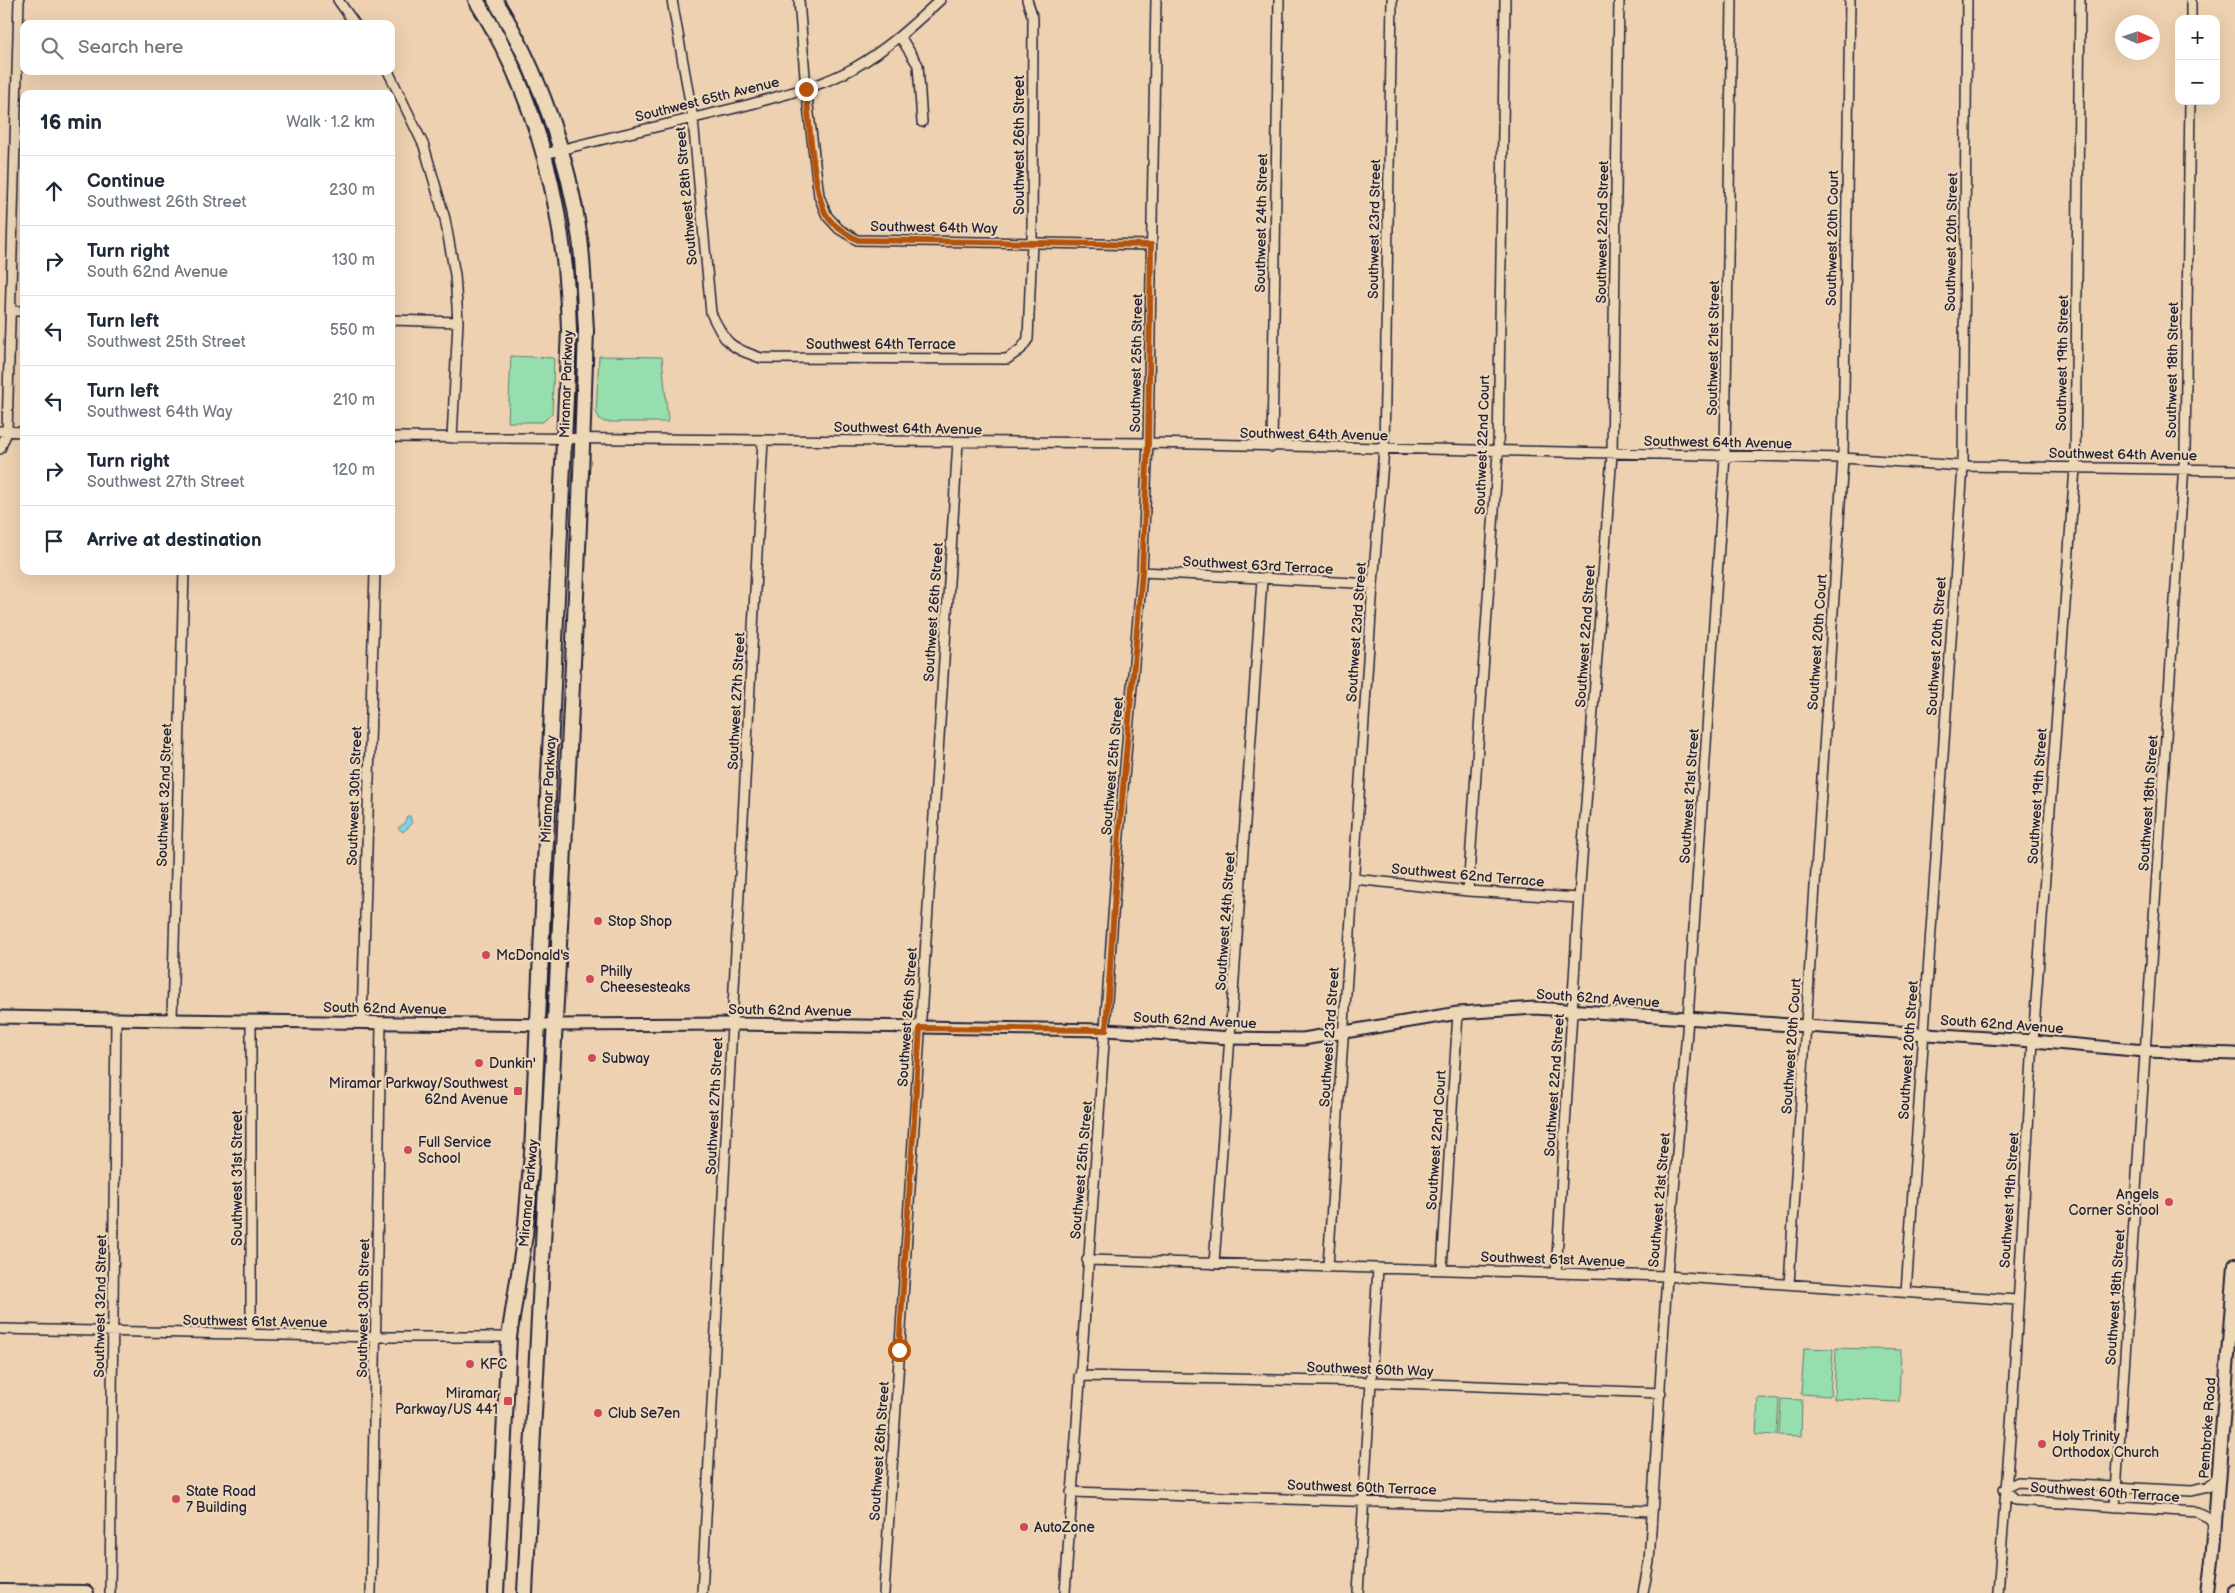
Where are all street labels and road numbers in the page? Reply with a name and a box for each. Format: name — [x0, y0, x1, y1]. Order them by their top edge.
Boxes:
street label: Southwest 65th Avenue — [633, 73, 781, 126]
street label: Southwest 26th Street — [1011, 75, 1028, 215]
street label: Southwest 28th Street — [672, 125, 701, 266]
street label: Southwest 24th Street — [1252, 153, 1271, 293]
street label: Southwest 23rd Street — [1365, 158, 1384, 299]
street label: Southwest 22nd Street — [1593, 160, 1612, 304]
street label: Southwest 20th Court — [1823, 169, 1842, 306]
street label: Southwest 20th Street — [1942, 172, 1961, 312]
street label: Southwest 64th Way — [870, 218, 998, 237]
street label: Southwest 21st Street — [1704, 280, 1723, 416]
street label: Southwest 25th Street — [1127, 293, 1146, 433]
street label: Southwest 19th Street — [2053, 294, 2072, 431]
street label: Southwest 18th Street — [2163, 301, 2182, 438]
street label: Miramar Parkway — [556, 329, 577, 438]
street label: Southwest 64th Terrace — [806, 336, 956, 353]
street label: Southwest 22nd Court — [1472, 374, 1493, 515]
street label: Southwest 64th Avenue — [834, 419, 982, 438]
street label: Southwest 64th Avenue — [1240, 425, 1388, 444]
street label: Southwest 64th Avenue — [1644, 433, 1792, 452]
street label: Southwest 64th Avenue — [2049, 445, 2197, 464]
street label: Southwest 26th Street — [920, 541, 947, 682]
street label: Southwest 63rd Terrace — [1182, 553, 1334, 578]
street label: Southwest 23rd Street — [1343, 561, 1370, 702]
street label: Southwest 22nd Street — [1572, 563, 1599, 708]
street label: Southwest 20th Court — [1804, 573, 1831, 710]
street label: Southwest 20th Street — [1923, 575, 1950, 716]
street label: Southwest 27th Street — [724, 631, 749, 770]
street label: Southwest 25th Street — [1098, 695, 1127, 836]
street label: Southwest 32nd Street — [154, 722, 176, 867]
street label: Southwest 30th Street — [344, 725, 365, 866]
street label: Southwest 21st Street — [1676, 727, 1703, 864]
street label: Southwest 19th Street — [2024, 727, 2051, 865]
street label: Miramar Parkway — [537, 734, 560, 843]
street label: Southwest 18th Street — [2135, 734, 2162, 872]
street label: Southwest 24th Street — [1212, 850, 1239, 991]
street label: Southwest 62nd Terrace — [1391, 860, 1545, 891]
street label: Southwest 26th Street — [894, 946, 921, 1087]
street label: Southwest 23rd Street — [1316, 966, 1343, 1107]
street label: Southwest 20th Court — [1778, 977, 1805, 1114]
street label: Southwest 20th Street — [1895, 979, 1922, 1120]
street label: South 62nd Avenue — [1536, 986, 1660, 1011]
street label: South 62nd Avenue — [323, 999, 447, 1018]
street label: South 62nd Avenue — [728, 1001, 852, 1020]
street label: South 62nd Avenue — [1133, 1009, 1257, 1032]
street label: Southwest 22nd Street — [1541, 1012, 1568, 1157]
street label: South 62nd Avenue — [1940, 1012, 2064, 1037]
street label: Southwest 27th Street — [702, 1036, 727, 1175]
street label: Southwest 22nd Court — [1423, 1069, 1450, 1210]
street label: Southwest 25th Street — [1067, 1099, 1096, 1240]
street label: Southwest 31st Street — [229, 1109, 246, 1246]
street label: Southwest 21st Street — [1645, 1131, 1674, 1268]
street label: Southwest 19th Street — [1996, 1131, 2023, 1269]
street label: Miramar Parkway — [515, 1138, 542, 1248]
street label: Southwest 18th Street — [2102, 1228, 2129, 1366]
street label: Southwest 32nd Street — [91, 1234, 110, 1378]
street label: Southwest 30th Street — [354, 1237, 373, 1378]
street label: Southwest 61st Avenue — [1480, 1248, 1626, 1271]
street label: Southwest 61st Avenue — [183, 1312, 327, 1331]
street label: Southwest 60th Way — [1306, 1359, 1434, 1380]
street label: Pembroke Road — [2195, 1377, 2220, 1479]
street label: Southwest 26th Street — [866, 1380, 893, 1521]
street label: Southwest 60th Terrace — [1287, 1476, 1437, 1499]
street label: Southwest 60th Terrace — [2030, 1479, 2180, 1506]

